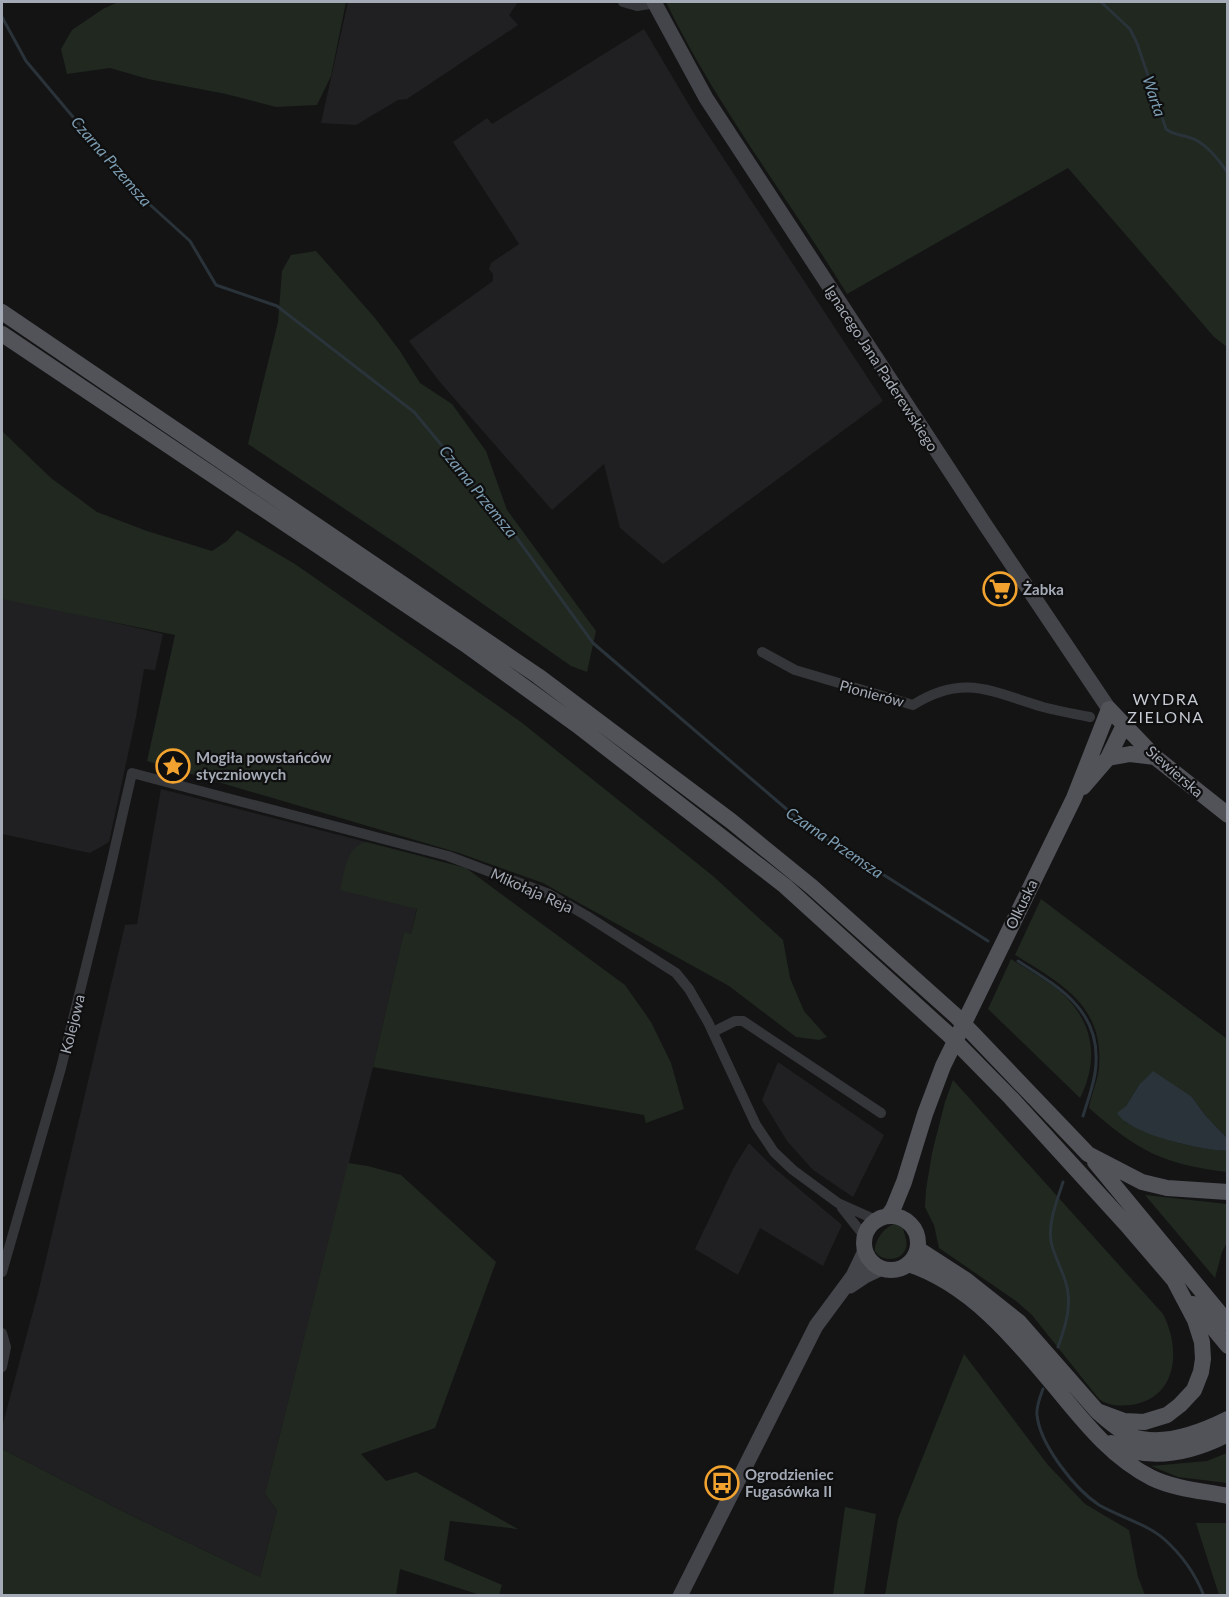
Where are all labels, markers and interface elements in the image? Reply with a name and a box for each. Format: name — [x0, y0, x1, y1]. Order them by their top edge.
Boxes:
water label: Warta — [1140, 73, 1170, 119]
water label: Czarna Przemsza — [68, 112, 156, 210]
street label: Ignacego Jana Paderewskiego — [822, 282, 942, 454]
water label: Czarna Przemsza — [436, 441, 522, 541]
supermarket icon: Żabka — [982, 571, 1018, 607]
place label: Żabka — [1023, 580, 1064, 598]
street label: Pionierów — [838, 676, 907, 710]
district label: WYDRA ZIELONA — [1127, 689, 1205, 726]
street label: Siewierska — [1143, 741, 1207, 801]
place icon: Mogiła powstańców styczniowych — [155, 748, 191, 784]
place label: Mogiła powstańców styczniowych — [196, 748, 331, 783]
water label: Czarna Przemsza — [783, 803, 887, 881]
street label: Mikołaja Reja — [488, 864, 576, 916]
street label: Olkuska — [1001, 876, 1041, 932]
street label: Kolejowa — [56, 992, 88, 1056]
bus stop icon: Ogrodzieniec Fugasówka II — [704, 1465, 740, 1501]
place label: Ogrodzieniec Fugasówka II — [745, 1465, 834, 1500]

